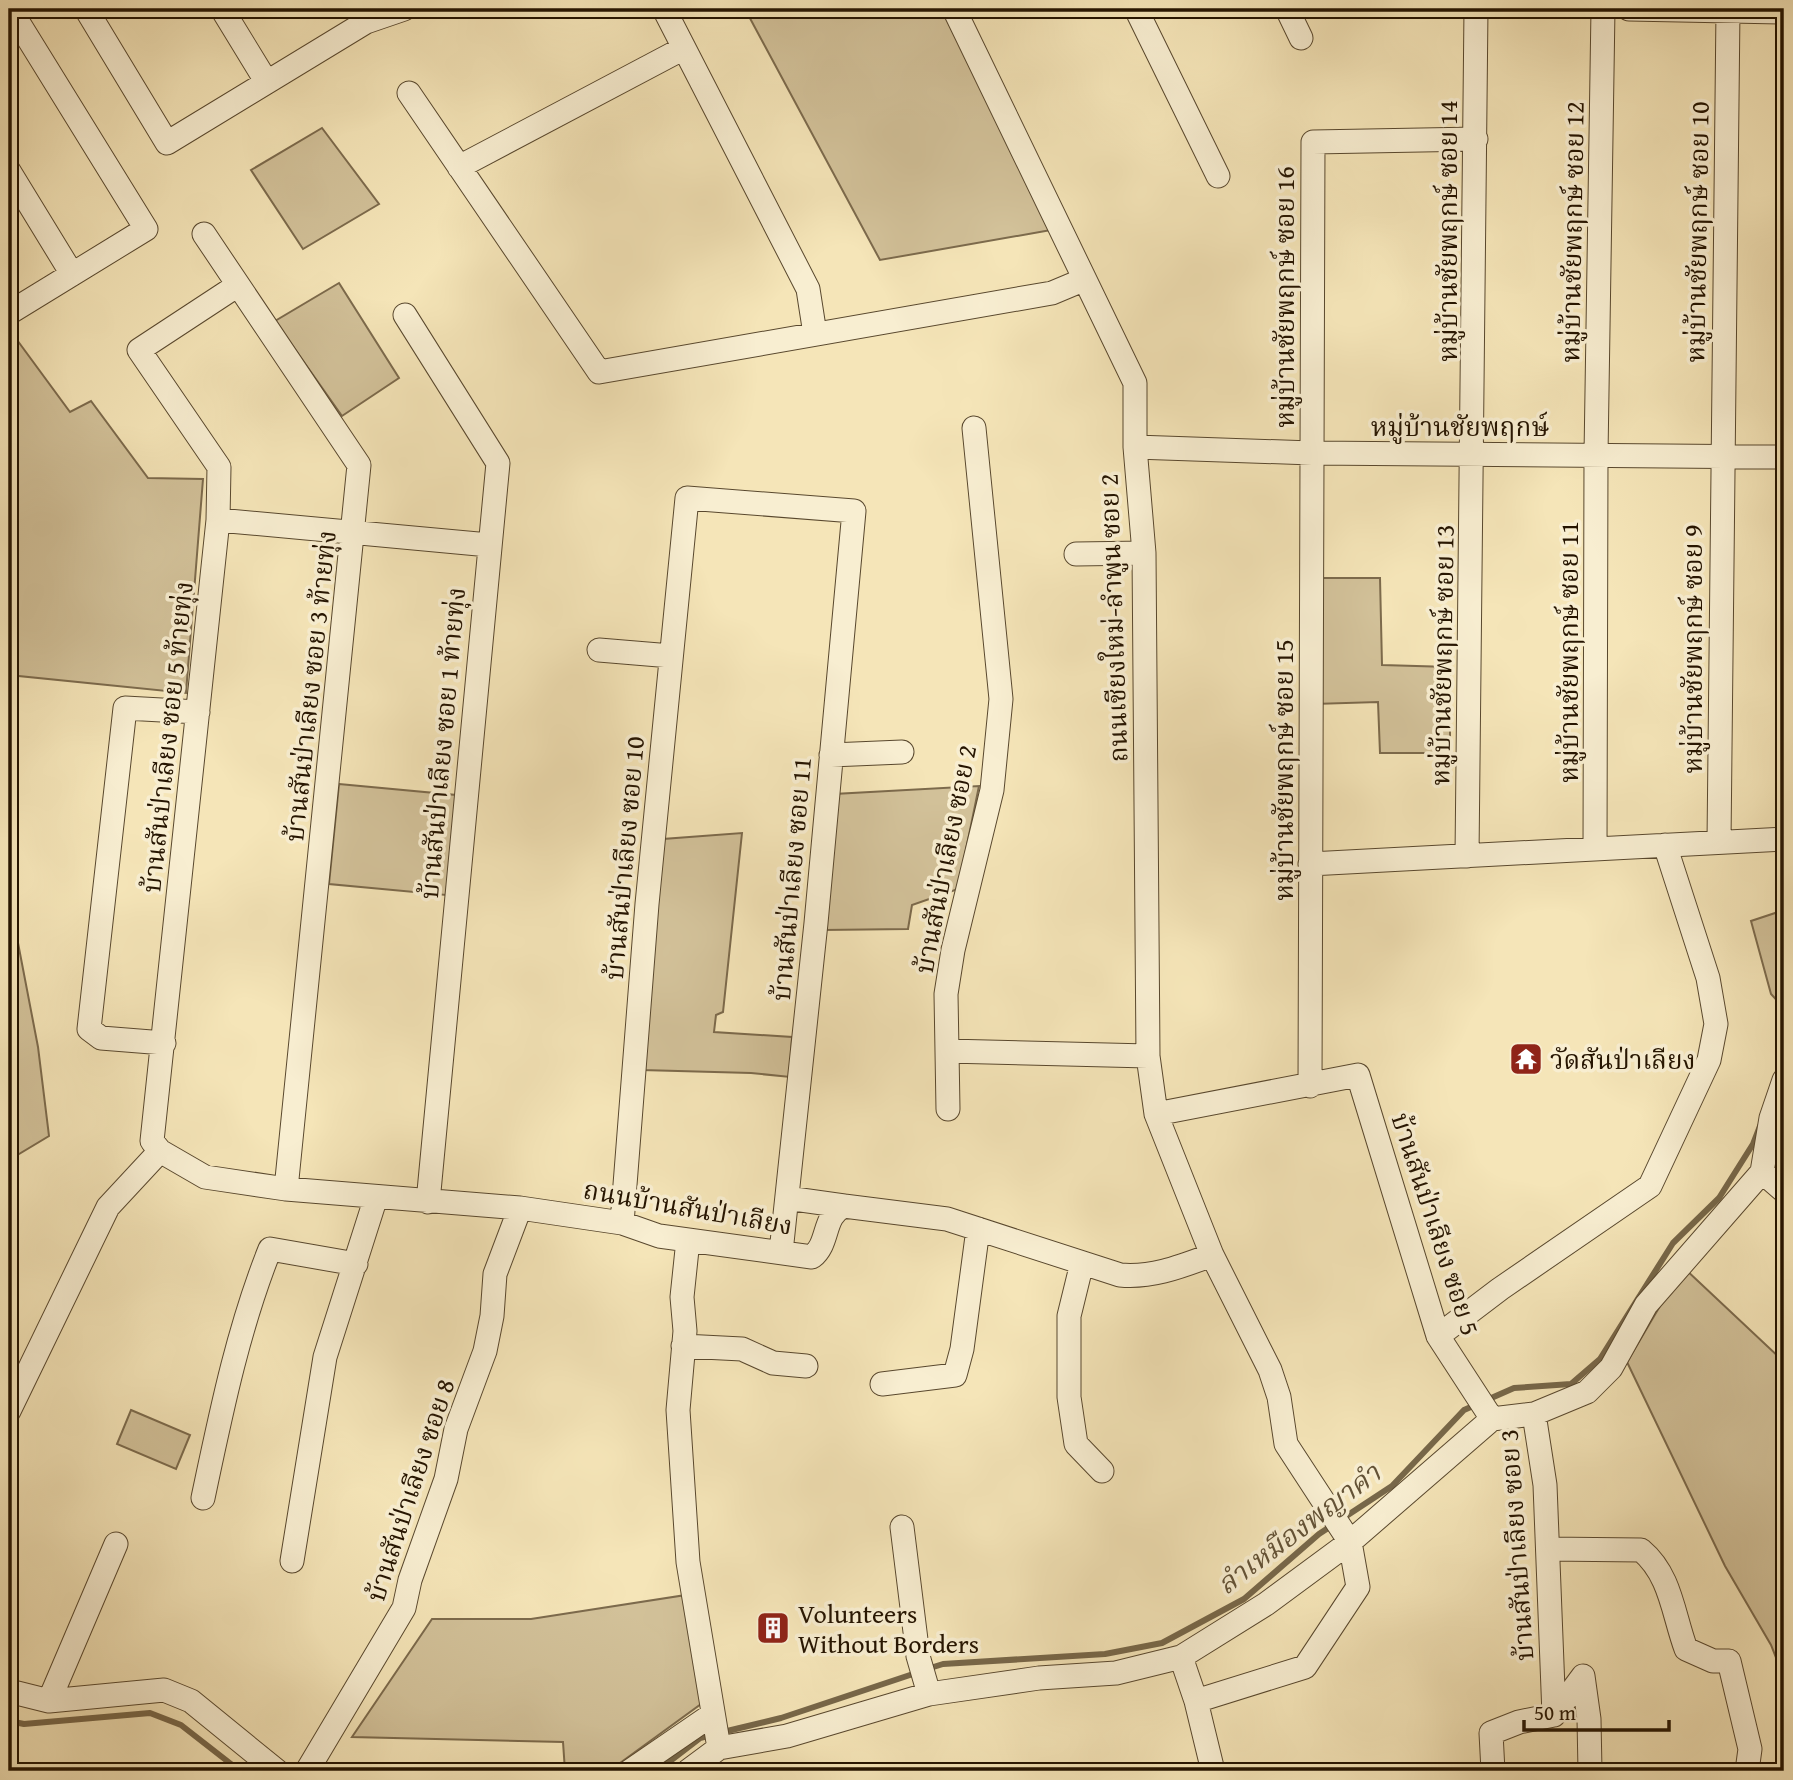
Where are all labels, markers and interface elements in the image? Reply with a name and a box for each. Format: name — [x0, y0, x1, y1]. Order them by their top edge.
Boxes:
street label: หมู่บ้านชัยพฤกษ์ ซอย 14 — [1428, 100, 1467, 362]
street label: หมู่บ้านชัยพฤกษ์ ซอย 12 — [1550, 101, 1594, 363]
street label: หมู่บ้านชัยพฤกษ์ ซอย 10 — [1675, 101, 1719, 363]
street label: หมู่บ้านชัยพฤกษ์ ซอย 16 — [1265, 166, 1304, 428]
street label: หมู่บ้านชัยพฤกษ์ — [1371, 407, 1549, 446]
street label: ถนนเชียงใหม่-ลำพูน ซอย 2 — [1088, 473, 1138, 763]
street label: หมู่บ้านชัยพฤกษ์ ซอย 11 — [1549, 521, 1588, 783]
street label: หมู่บ้านชัยพฤกษ์ ซอย 13 — [1420, 524, 1464, 786]
street label: หมู่บ้านชัยพฤกษ์ ซอย 9 — [1673, 525, 1712, 773]
street label: บ้านสันป่าเลียง ซอย 3 ท้ายทุ่ง — [274, 528, 346, 844]
street label: บ้านสันป่าเลียง ซอย 5 ท้ายทุ่ง — [131, 579, 203, 895]
street label: บ้านสันป่าเลียง ซอย 1 ท้ายทุ่ง — [409, 585, 475, 901]
street label: หมู่บ้านชัยพฤกษ์ ซอย 15 — [1264, 639, 1303, 901]
street label: บ้านสันป่าเลียง ซอย 10 — [594, 735, 654, 981]
street label: บ้านสันป่าเลียง ซอย 2 — [904, 741, 986, 977]
street label: บ้านสันป่าเลียง ซอย 11 — [761, 756, 821, 1002]
temple icon: วัดสันป่าเลียง — [1507, 1040, 1545, 1078]
place label: วัดสันป่าเลียง — [1550, 1040, 1695, 1079]
street label: บ้านสันป่าเลียง ซอย 5 — [1382, 1108, 1490, 1340]
street label: ถนนบ้านสันป่าเลียง — [580, 1169, 796, 1245]
street label: บ้านสันป่าเลียง ซอย 8 — [356, 1374, 464, 1606]
street label: บ้านสันป่าเลียง ซอย 3 — [1488, 1428, 1544, 1662]
water label: ลำเหมืองพญาคำ — [1207, 1452, 1390, 1603]
place label: Volunteers Without Borders — [798, 1594, 979, 1663]
building icon: Volunteers Without Borders — [754, 1609, 792, 1647]
scale bar — [1524, 1689, 1669, 1733]
text: 50 m — [1534, 1697, 1576, 1728]

